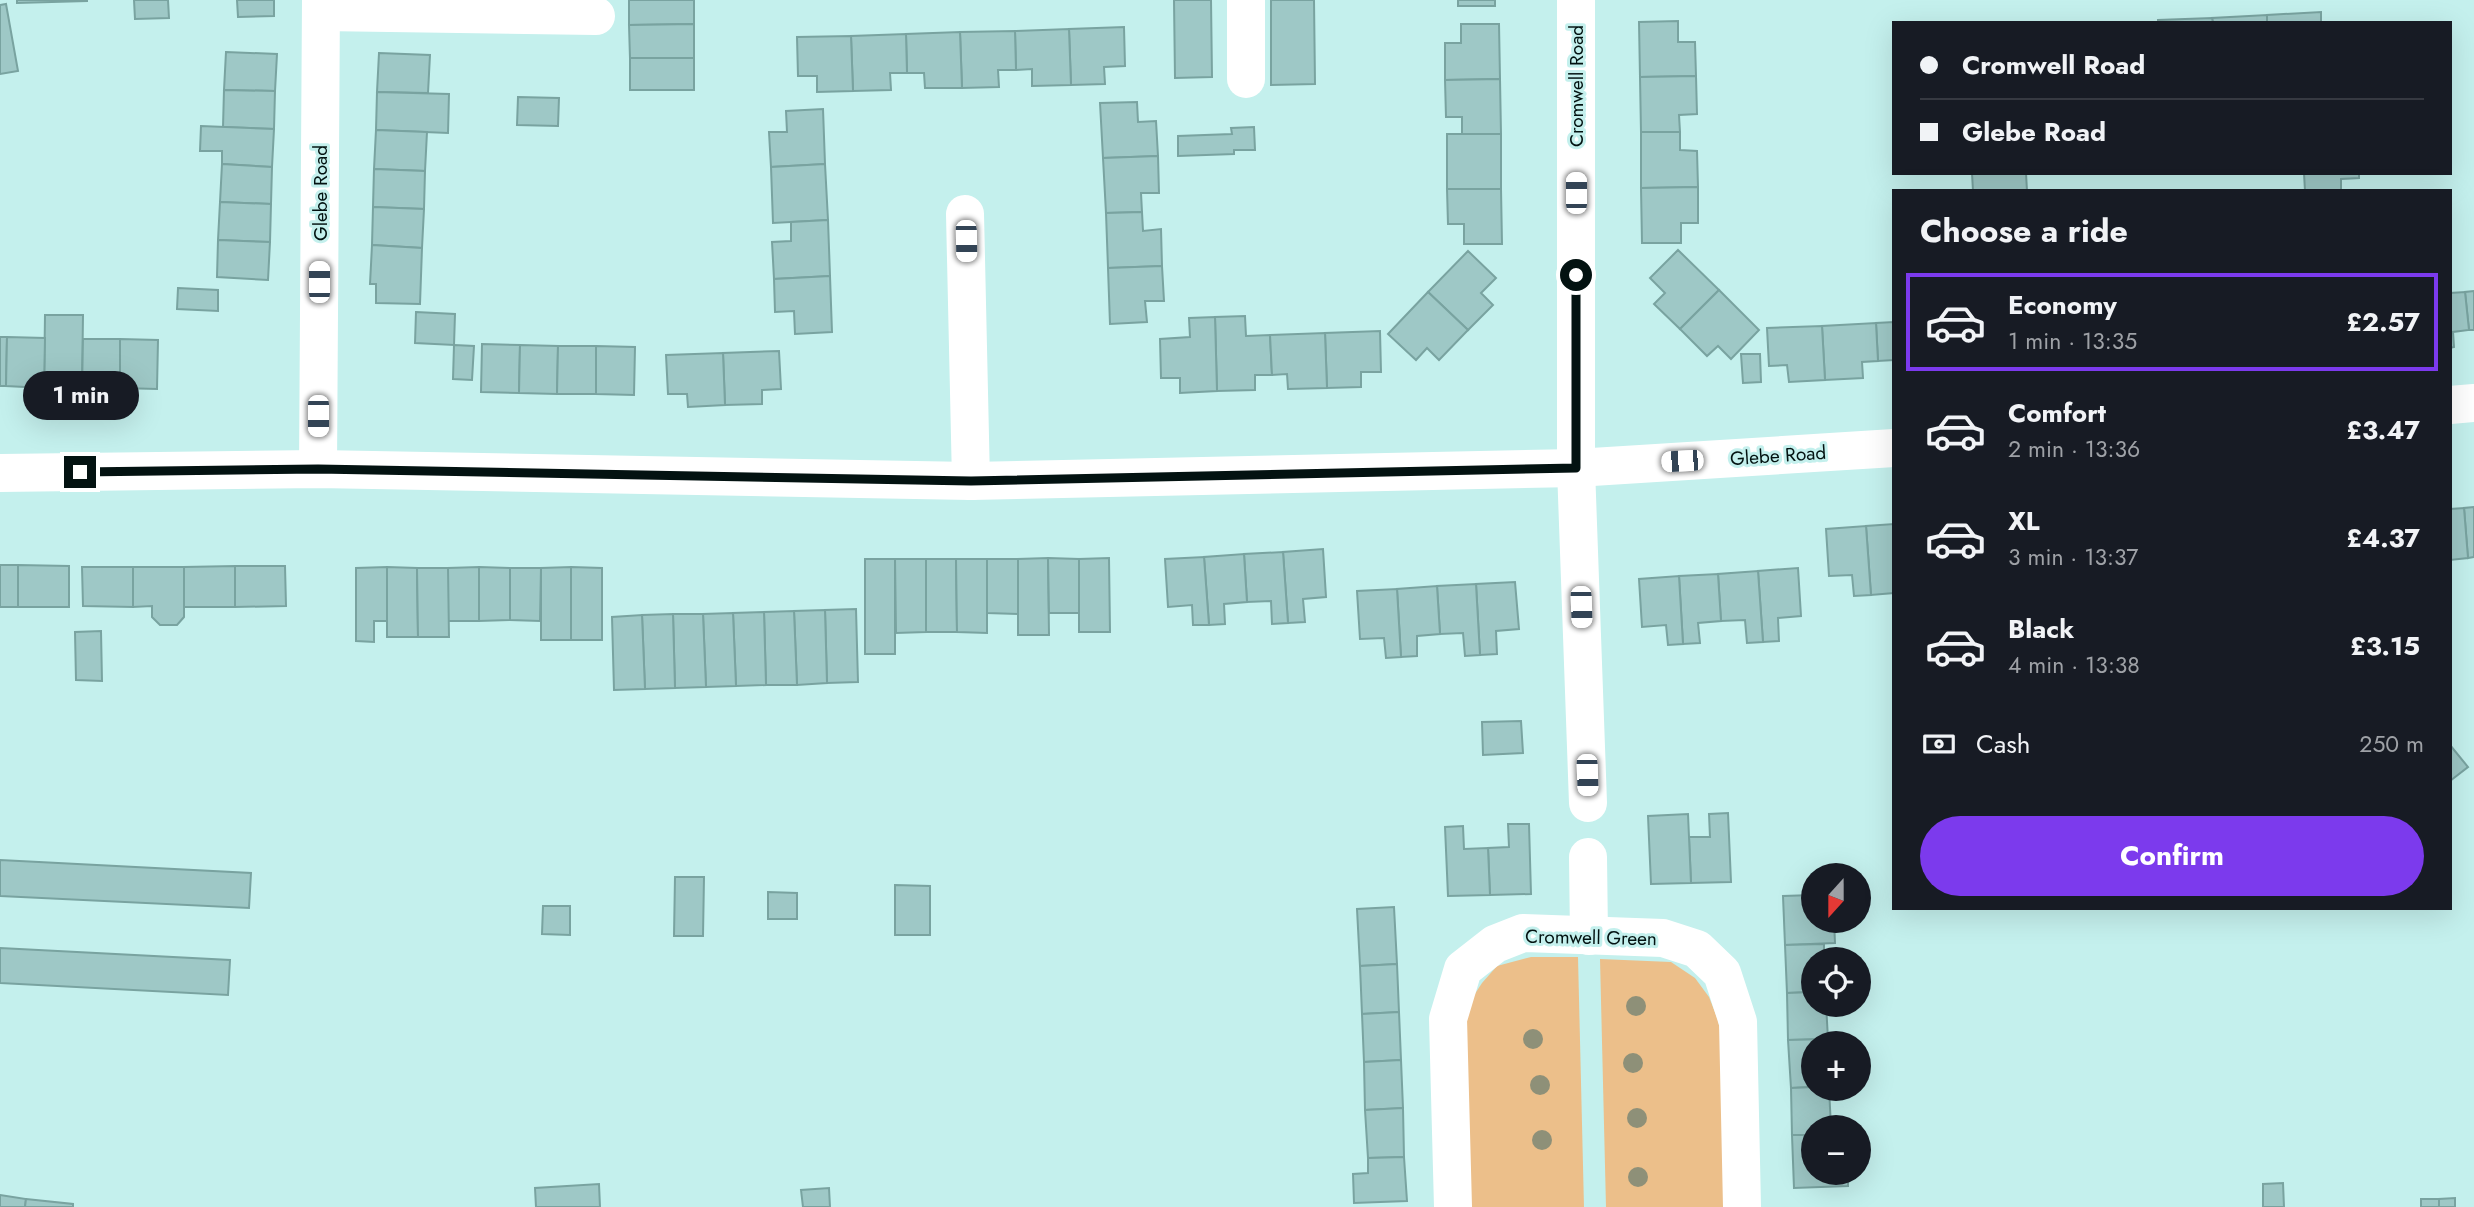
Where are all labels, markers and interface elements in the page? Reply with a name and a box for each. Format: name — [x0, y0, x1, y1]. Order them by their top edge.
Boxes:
street label: Cromwell Road — [1563, 25, 1590, 147]
text: Cromwell Road — [1962, 46, 2145, 84]
text: Glebe Road — [1962, 113, 2106, 151]
street label: Glebe Road — [307, 145, 334, 241]
car — [1566, 172, 1587, 214]
text: Choose a ride — [1920, 208, 2128, 254]
car — [956, 220, 977, 262]
route start — [1560, 259, 1592, 291]
car — [309, 261, 330, 303]
text: Economy — [2008, 286, 2117, 324]
icon: car — [1924, 291, 1987, 354]
text: £2.57 — [2346, 303, 2420, 341]
text: 1 min · 13:35 — [2008, 324, 2137, 358]
callout: 1 min — [22, 370, 138, 420]
text: 1 min — [52, 378, 110, 412]
text: Comfort — [2008, 394, 2106, 432]
car — [308, 395, 329, 437]
icon: car — [1924, 399, 1987, 462]
text: £3.47 — [2346, 411, 2420, 449]
text: 2 min · 13:36 — [2008, 432, 2140, 466]
street label: Glebe Road — [1729, 439, 1827, 472]
car — [1661, 449, 1704, 473]
route end — [64, 456, 96, 488]
text: XL — [2008, 502, 2040, 540]
icon: car — [1924, 507, 1987, 570]
text: £4.37 — [2346, 519, 2420, 557]
text: 3 min · 13:37 — [2008, 540, 2138, 574]
car — [1570, 586, 1593, 628]
text: Black — [2008, 610, 2074, 648]
icon: car — [1924, 615, 1987, 678]
text: £3.15 — [2350, 627, 2420, 665]
text: 4 min · 13:38 — [2008, 648, 2140, 682]
icon: cash — [1920, 725, 1958, 763]
text: Cash — [1976, 725, 2030, 763]
text: 250 m — [2359, 727, 2424, 761]
car — [1576, 754, 1599, 796]
button: Confirm — [1920, 816, 2424, 896]
north arrow — [1801, 863, 1871, 933]
map controls — [1801, 863, 1871, 1185]
street label: Cromwell Green — [1525, 923, 1657, 952]
button: locate — [1801, 947, 1871, 1017]
button: + — [1801, 1031, 1871, 1101]
button: − — [1801, 1115, 1871, 1185]

